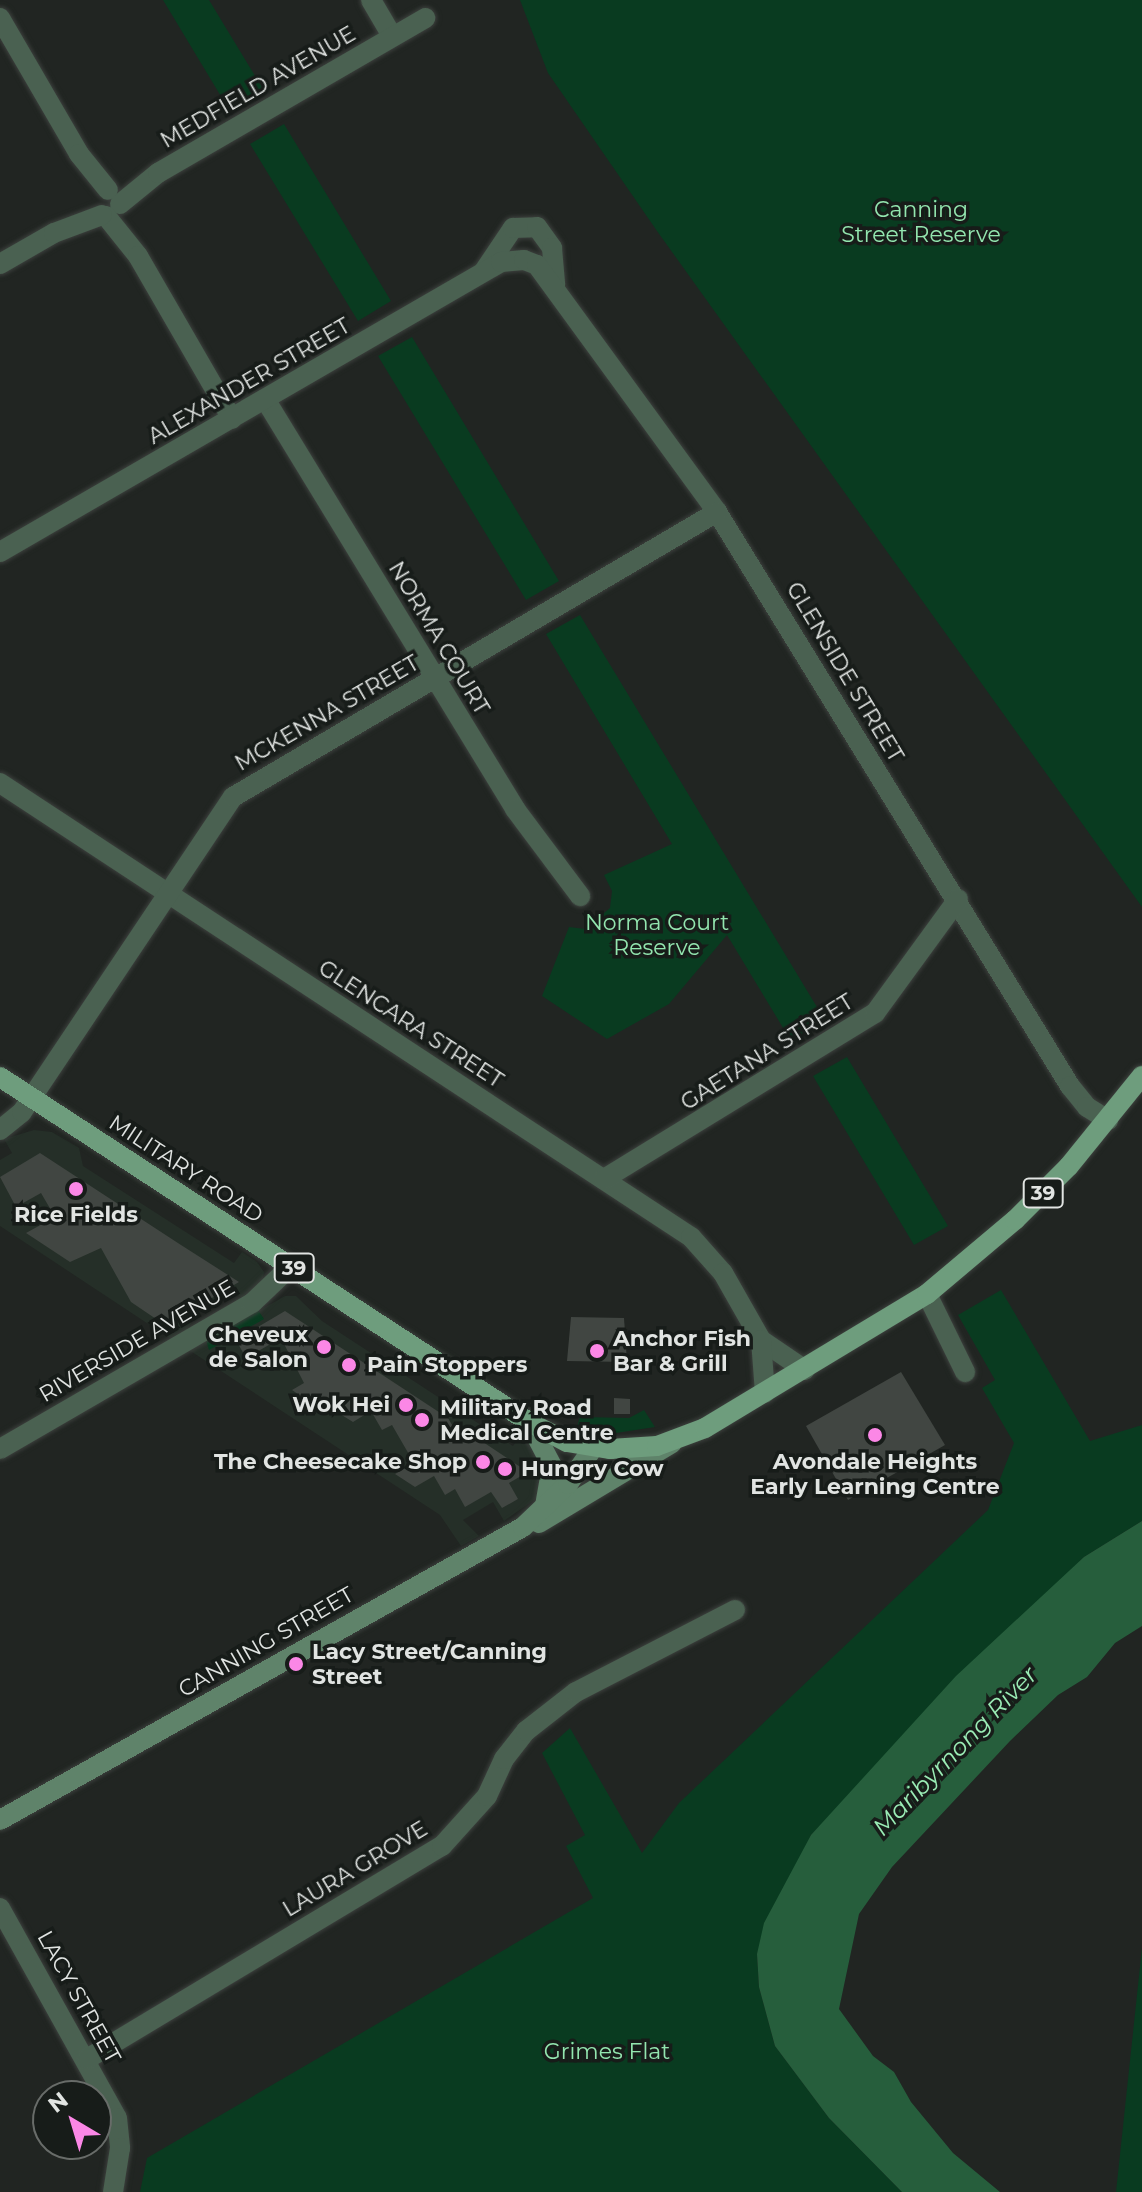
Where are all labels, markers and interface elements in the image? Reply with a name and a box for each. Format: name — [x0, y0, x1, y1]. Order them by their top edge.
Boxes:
street label: MEDFIELD AVENUE — [156, 20, 360, 154]
park label: Canning Street Reserve — [841, 196, 1001, 248]
street label: ALEXANDER STREET — [143, 312, 355, 450]
street label: NORMA COURT — [383, 557, 495, 719]
street label: GLENSIDE STREET — [781, 577, 909, 767]
street label: MCKENNA STREET — [230, 650, 424, 776]
park label: Norma Court Reserve — [585, 909, 729, 960]
street label: GLENCARA STREET — [314, 954, 508, 1094]
street label: GAETANA STREET — [676, 988, 858, 1116]
street label: MILITARY ROAD — [104, 1109, 268, 1229]
road number: 39 — [1021, 1177, 1065, 1209]
marker: Rice Fields — [67, 1180, 85, 1198]
place label: Rice Fields — [14, 1202, 138, 1228]
road number: 39 — [272, 1252, 316, 1284]
street label: RIVERSIDE AVENUE — [35, 1274, 239, 1408]
place label: Cheveux de Salon — [208, 1321, 308, 1372]
place label: Anchor Fish Bar & Grill — [613, 1325, 751, 1376]
marker: Cheveux de Salon — [315, 1338, 333, 1356]
marker: Anchor Fish Bar & Grill — [588, 1342, 606, 1360]
place label: Pain Stoppers — [367, 1352, 527, 1378]
marker: Pain Stoppers — [338, 1354, 360, 1376]
place label: Wok Hei — [292, 1392, 390, 1418]
place label: Military Road Medical Centre — [440, 1394, 614, 1446]
marker: Wok Hei — [397, 1396, 415, 1414]
marker: Military Road Medical Centre — [411, 1409, 433, 1431]
marker: Avondale Heights Early Learning Centre — [866, 1426, 884, 1444]
place label: Avondale Heights Early Learning Centre — [750, 1448, 1000, 1500]
place label: The Cheesecake Shop — [214, 1449, 467, 1475]
marker: The Cheesecake Shop — [474, 1453, 492, 1471]
place label: Hungry Cow — [521, 1456, 664, 1482]
marker: Hungry Cow — [496, 1460, 514, 1478]
street label: CANNING STREET — [174, 1581, 358, 1703]
place label: Lacy Street/Canning Street — [312, 1638, 547, 1690]
marker: Lacy Street/Canning Street — [287, 1655, 305, 1673]
water label: Maribyrnong River — [867, 1660, 1043, 1842]
street label: LAURA GROVE — [278, 1815, 432, 1923]
street label: LACY STREET — [32, 1926, 126, 2068]
park label: Grimes Flat — [544, 2039, 670, 2065]
north arrow — [32, 2080, 112, 2160]
text: N — [43, 2086, 73, 2118]

